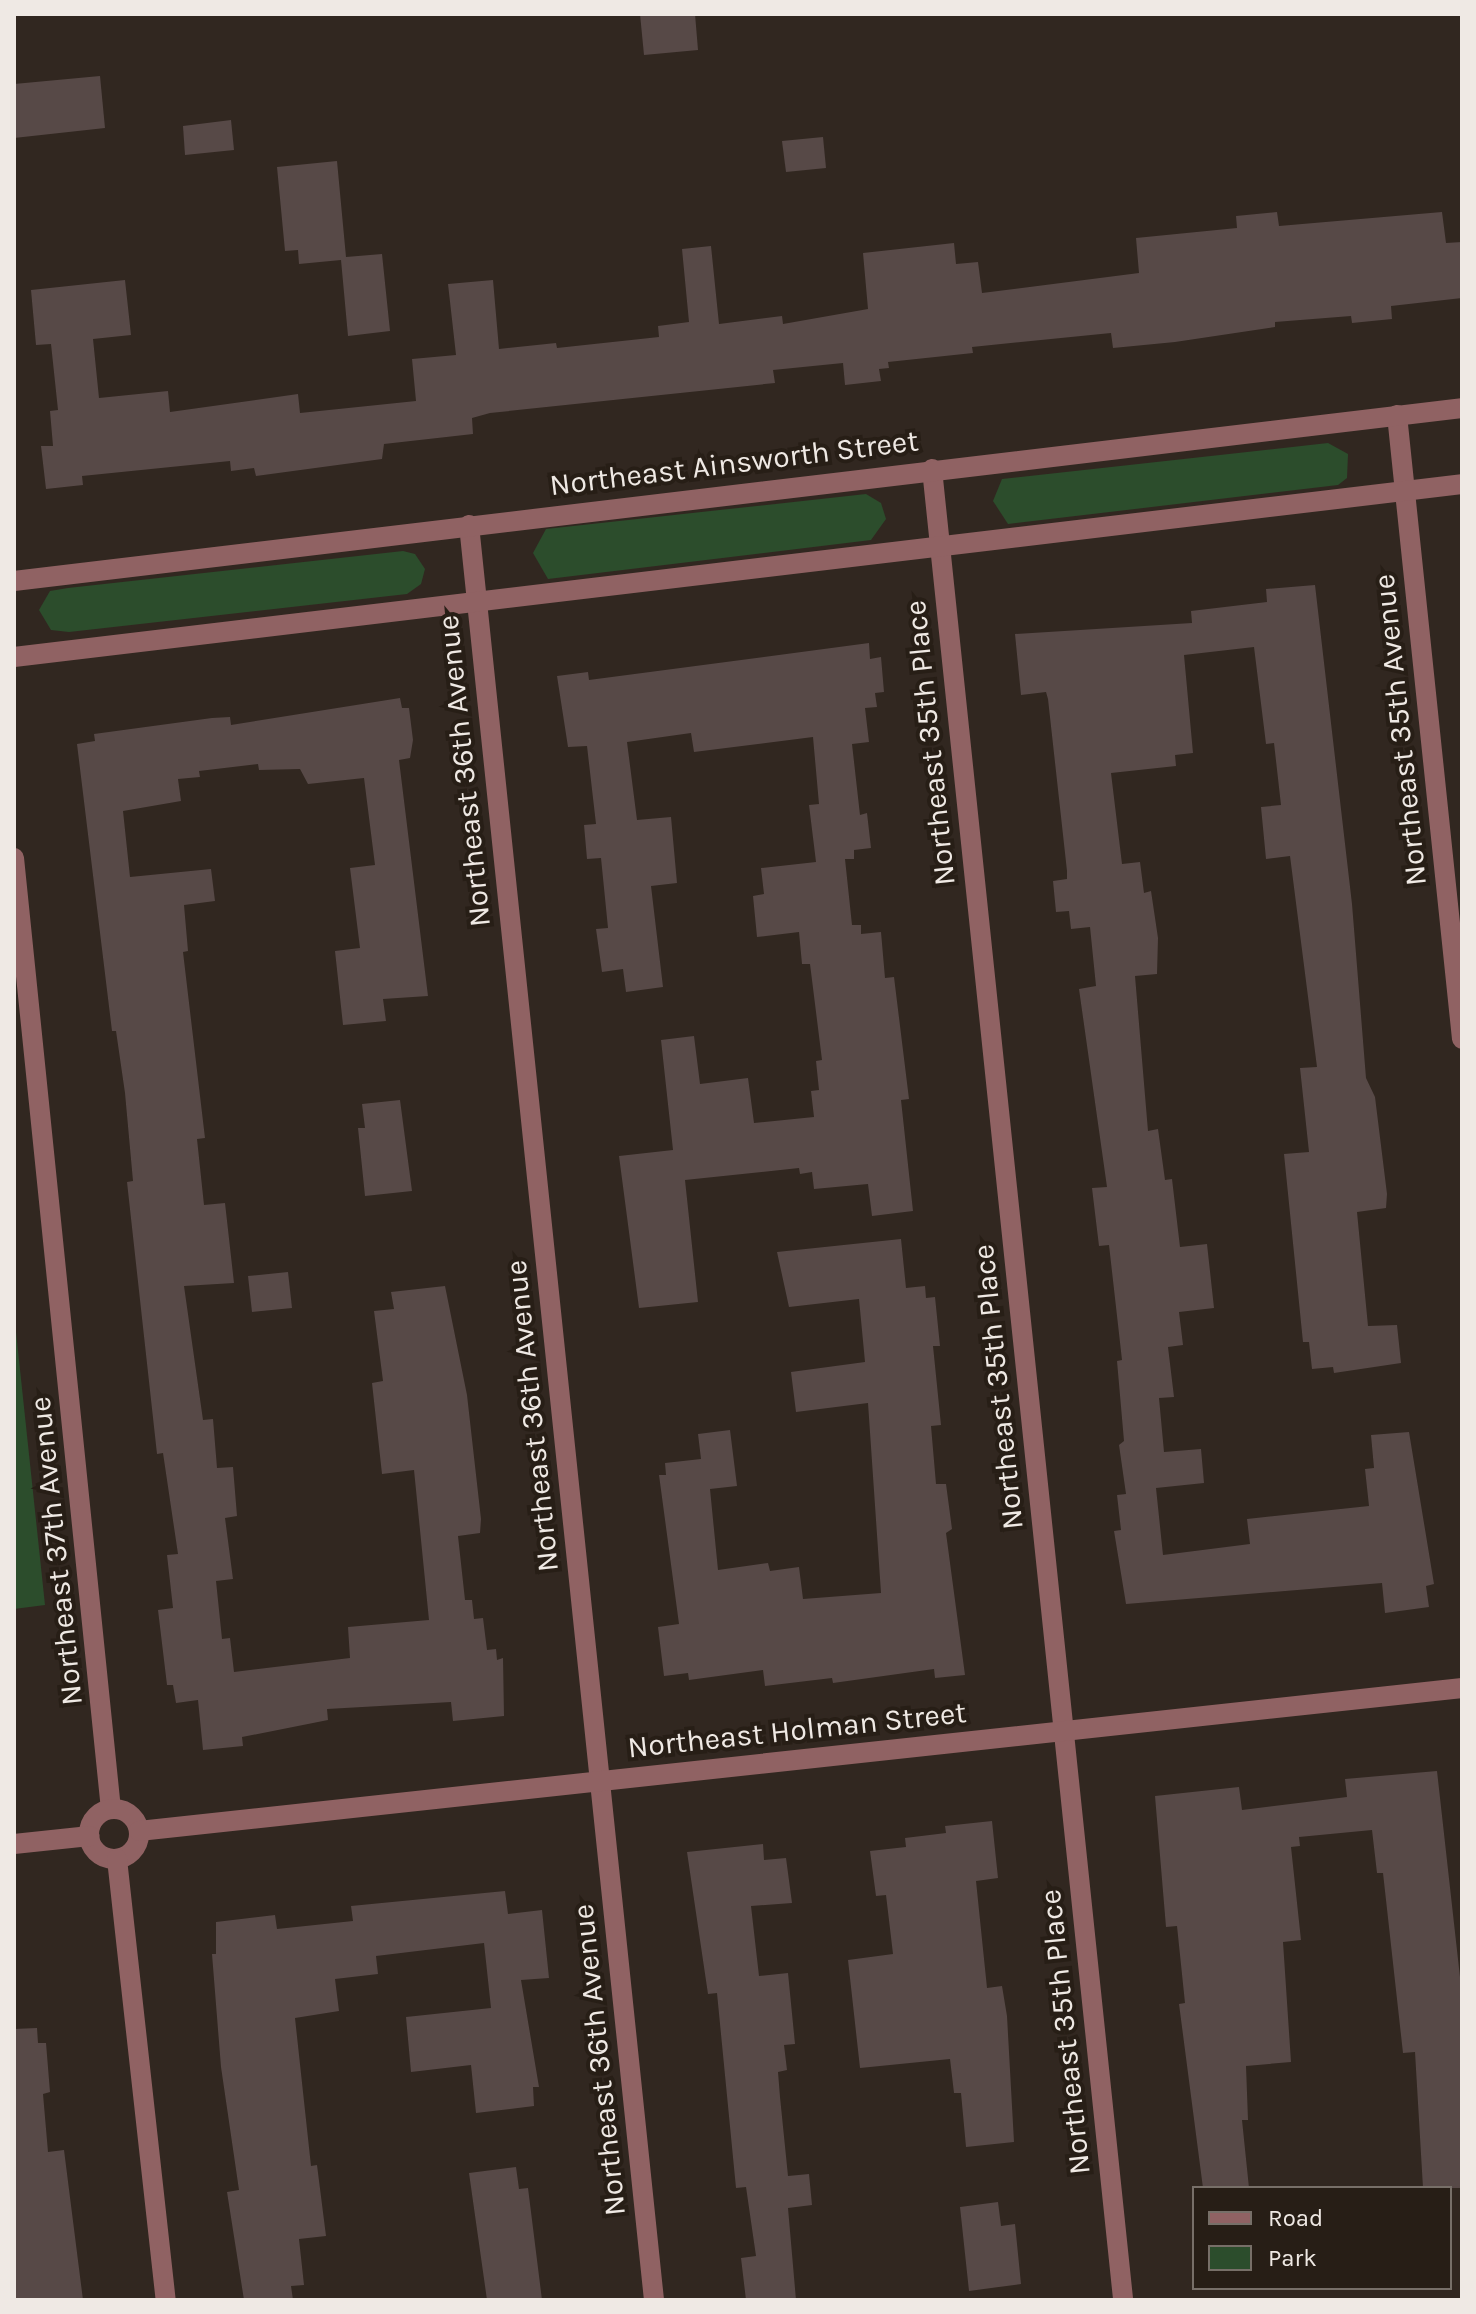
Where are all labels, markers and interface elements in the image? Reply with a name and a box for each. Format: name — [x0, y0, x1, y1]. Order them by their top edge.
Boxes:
street label: Northeast Ainsworth Street — [548, 423, 920, 503]
street label: Northeast 35th Avenue — [1366, 572, 1434, 888]
street label: Northeast 35th Place — [897, 599, 963, 887]
street label: Northeast 36th Avenue — [430, 613, 498, 929]
street label: Northeast 35th Place — [965, 1243, 1031, 1531]
street label: Northeast 36th Avenue — [498, 1258, 566, 1574]
street label: Northeast 37th Avenue — [22, 1395, 90, 1707]
street label: Northeast Holman Street — [626, 1694, 968, 1766]
street label: Northeast 35th Place — [1032, 1888, 1098, 2176]
street label: Northeast 36th Avenue — [565, 1902, 633, 2218]
legend — [1192, 2186, 1452, 2290]
text: Road — [1268, 2204, 1323, 2232]
text: Park — [1268, 2244, 1317, 2272]

